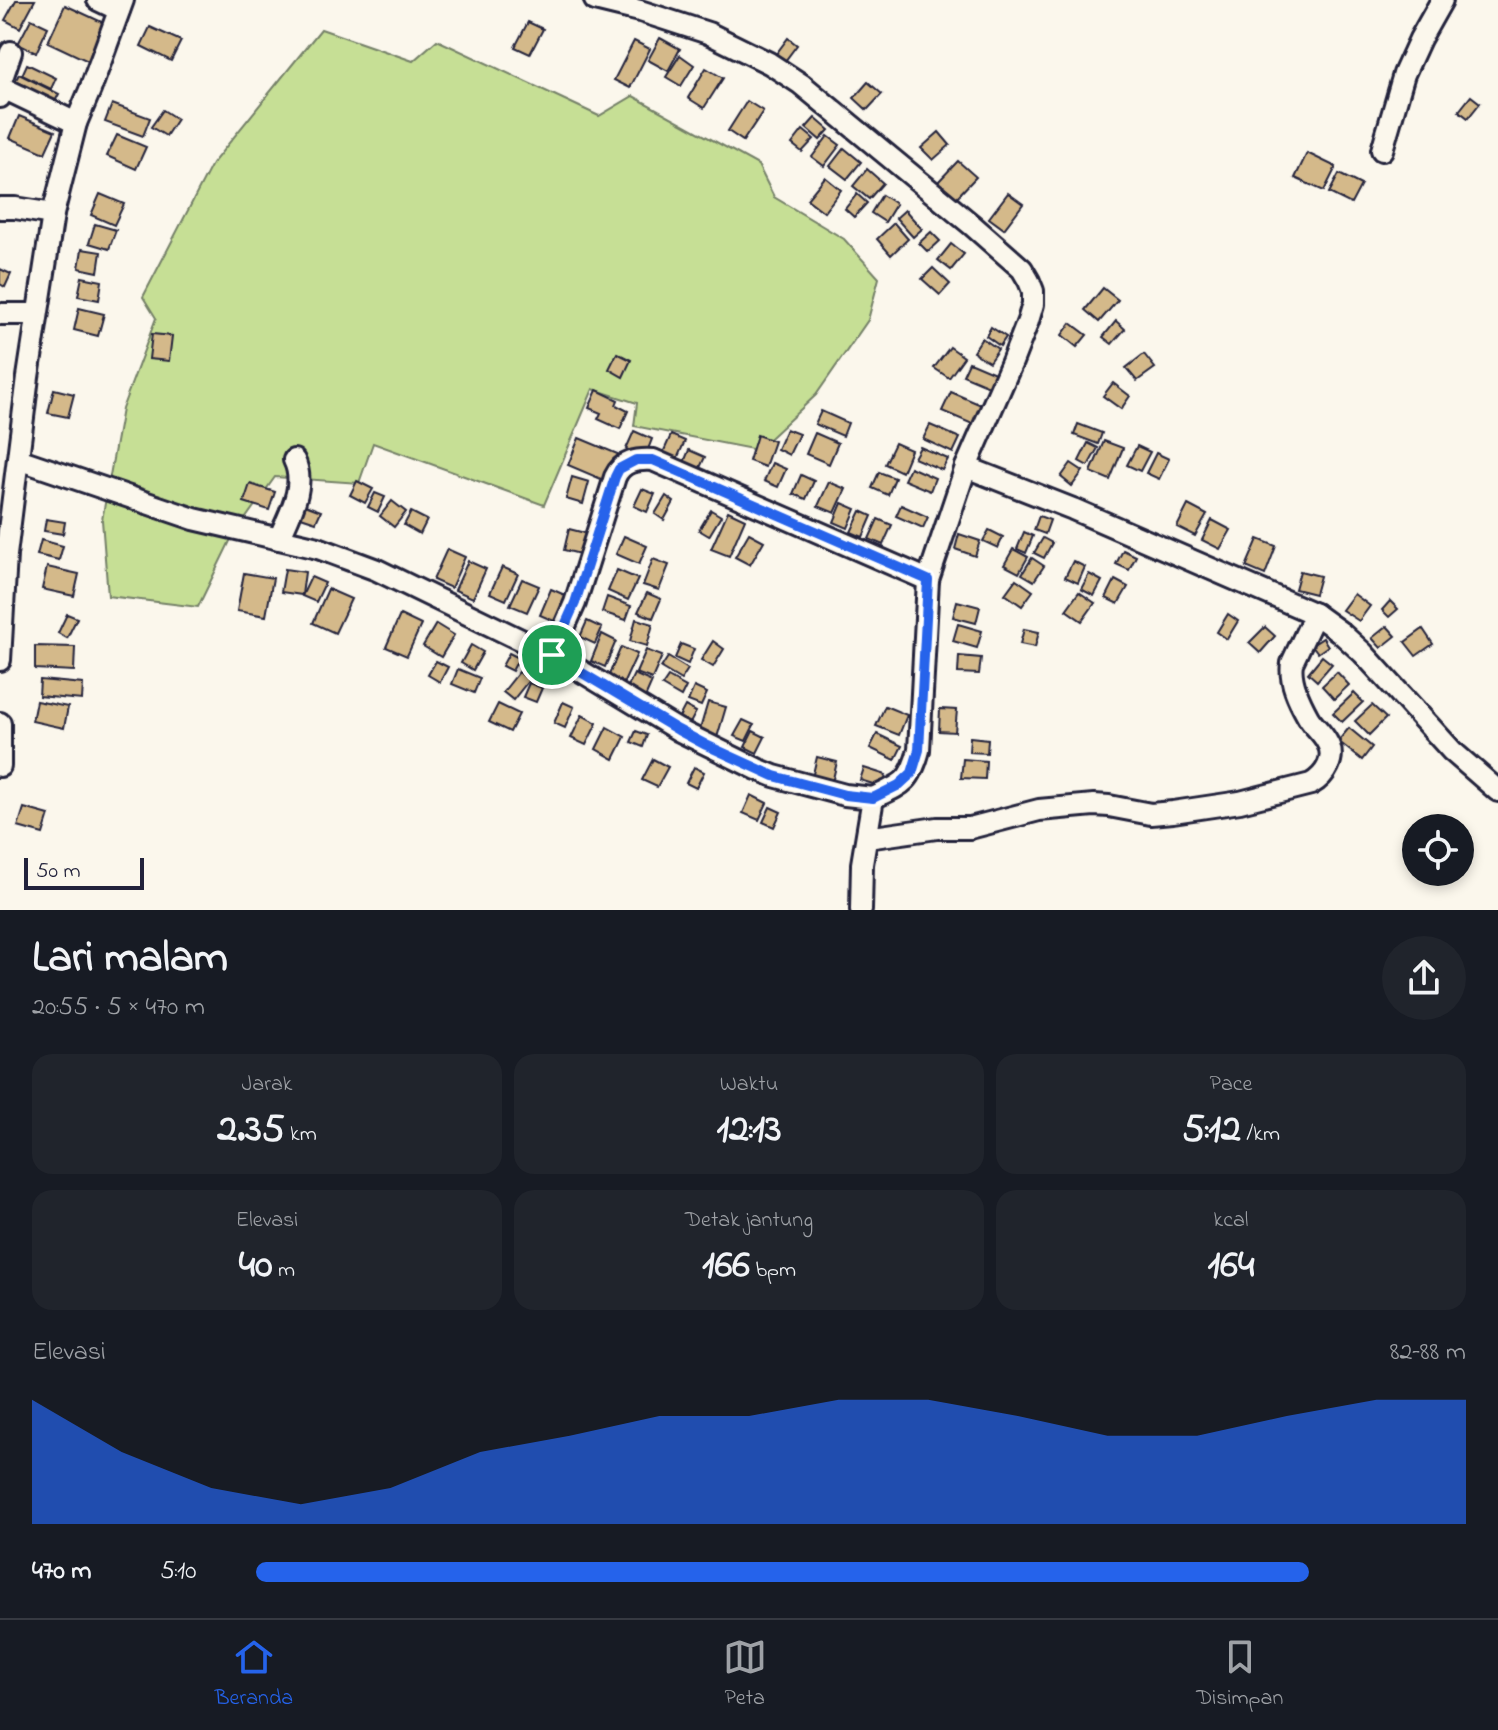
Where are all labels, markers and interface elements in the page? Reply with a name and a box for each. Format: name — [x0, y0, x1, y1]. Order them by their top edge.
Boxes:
pin — [518, 621, 586, 689]
icon: arrive — [530, 633, 574, 677]
map controls — [1402, 814, 1474, 886]
button: locate — [1402, 814, 1474, 886]
scale bar — [24, 854, 144, 890]
text: 50 m — [36, 856, 81, 888]
text: Lari malam — [32, 927, 228, 991]
button: share — [1382, 936, 1466, 1020]
text: 20:55 · 5 × 470 m — [32, 989, 205, 1027]
text: Jarak — [242, 1069, 292, 1101]
text: Waktu — [720, 1069, 778, 1101]
text: Pace — [1210, 1069, 1252, 1101]
text: 2.35 — [217, 1101, 285, 1160]
text: 12:13 — [716, 1101, 782, 1160]
text: 5:12 — [1182, 1101, 1241, 1160]
text: km — [285, 1119, 317, 1151]
text: /km — [1241, 1119, 1280, 1151]
text: Elevasi — [236, 1205, 298, 1237]
text: Detak jantung — [685, 1205, 813, 1237]
text: kcal — [1214, 1205, 1248, 1237]
text: 40 — [239, 1237, 273, 1296]
text: 166 — [702, 1237, 750, 1296]
text: 164 — [1208, 1237, 1254, 1296]
text: m — [273, 1255, 295, 1287]
text: bpm — [750, 1255, 796, 1287]
text: Elevasi — [32, 1334, 106, 1372]
text: 82–88 m — [1390, 1334, 1466, 1372]
text: 470 m — [32, 1553, 91, 1591]
text: 5:10 — [160, 1553, 197, 1591]
tab: Beranda — [215, 1635, 293, 1715]
tab: Peta — [723, 1635, 767, 1715]
tab: Disimpan — [1196, 1635, 1283, 1715]

